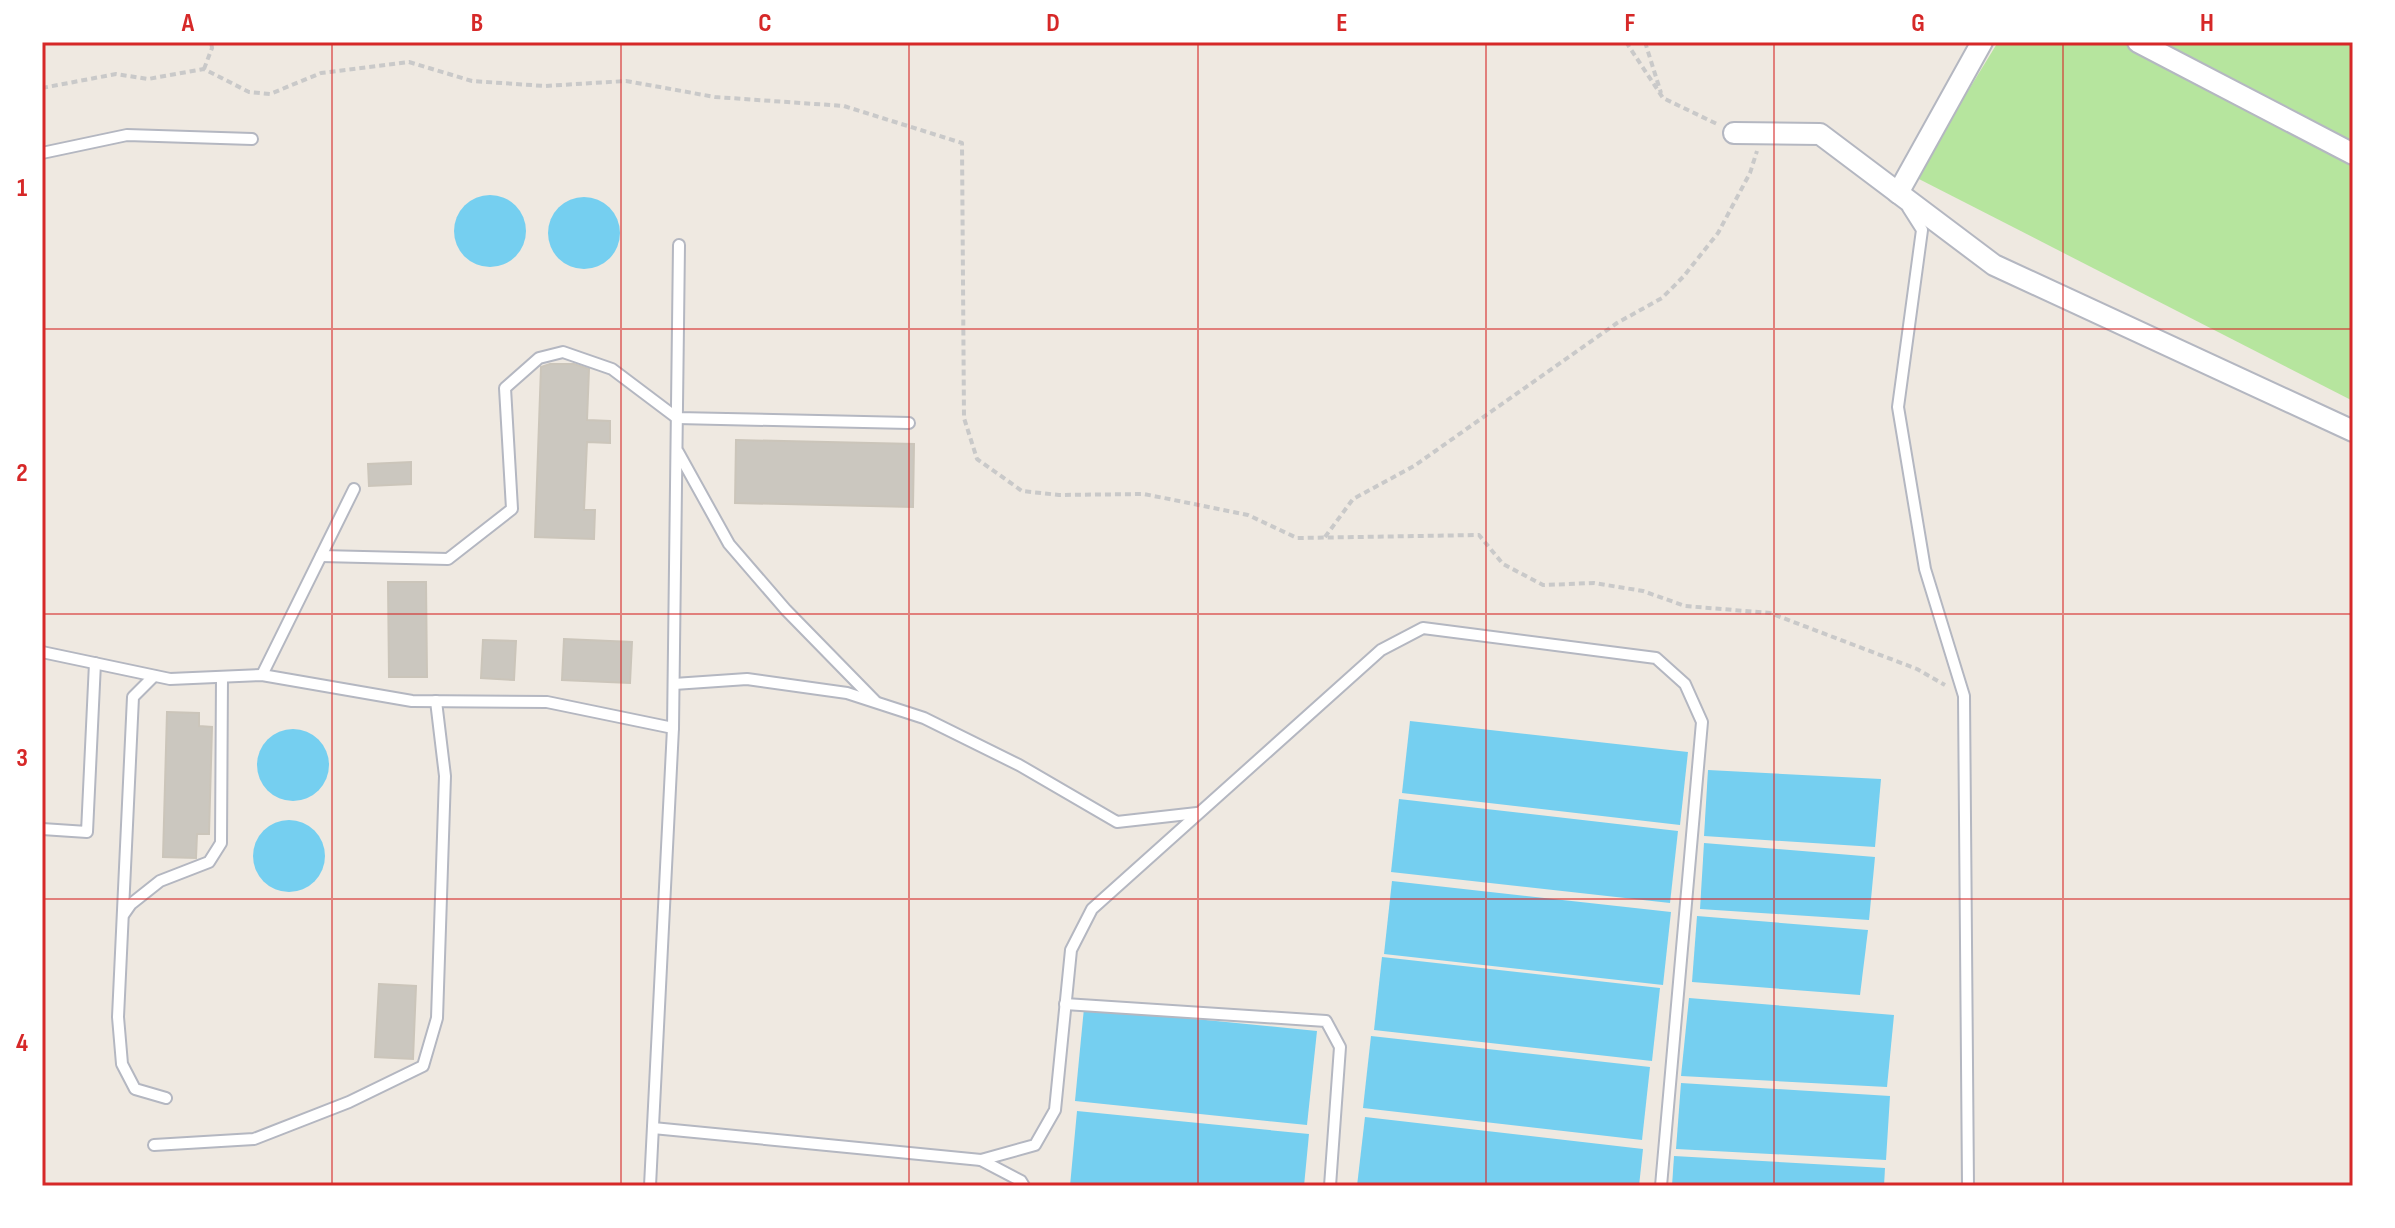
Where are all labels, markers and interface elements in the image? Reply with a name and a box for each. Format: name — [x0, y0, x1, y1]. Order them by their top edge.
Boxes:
text: A — [181, 8, 195, 39]
text: B — [471, 8, 483, 39]
text: C — [758, 8, 772, 39]
text: D — [1046, 8, 1060, 39]
text: E — [1336, 8, 1348, 39]
text: F — [1625, 8, 1636, 39]
text: G — [1911, 8, 1925, 39]
text: H — [2200, 8, 2214, 39]
text: 1 — [17, 173, 27, 204]
text: 2 — [16, 458, 28, 489]
text: 3 — [16, 743, 28, 774]
text: 4 — [16, 1028, 28, 1059]

